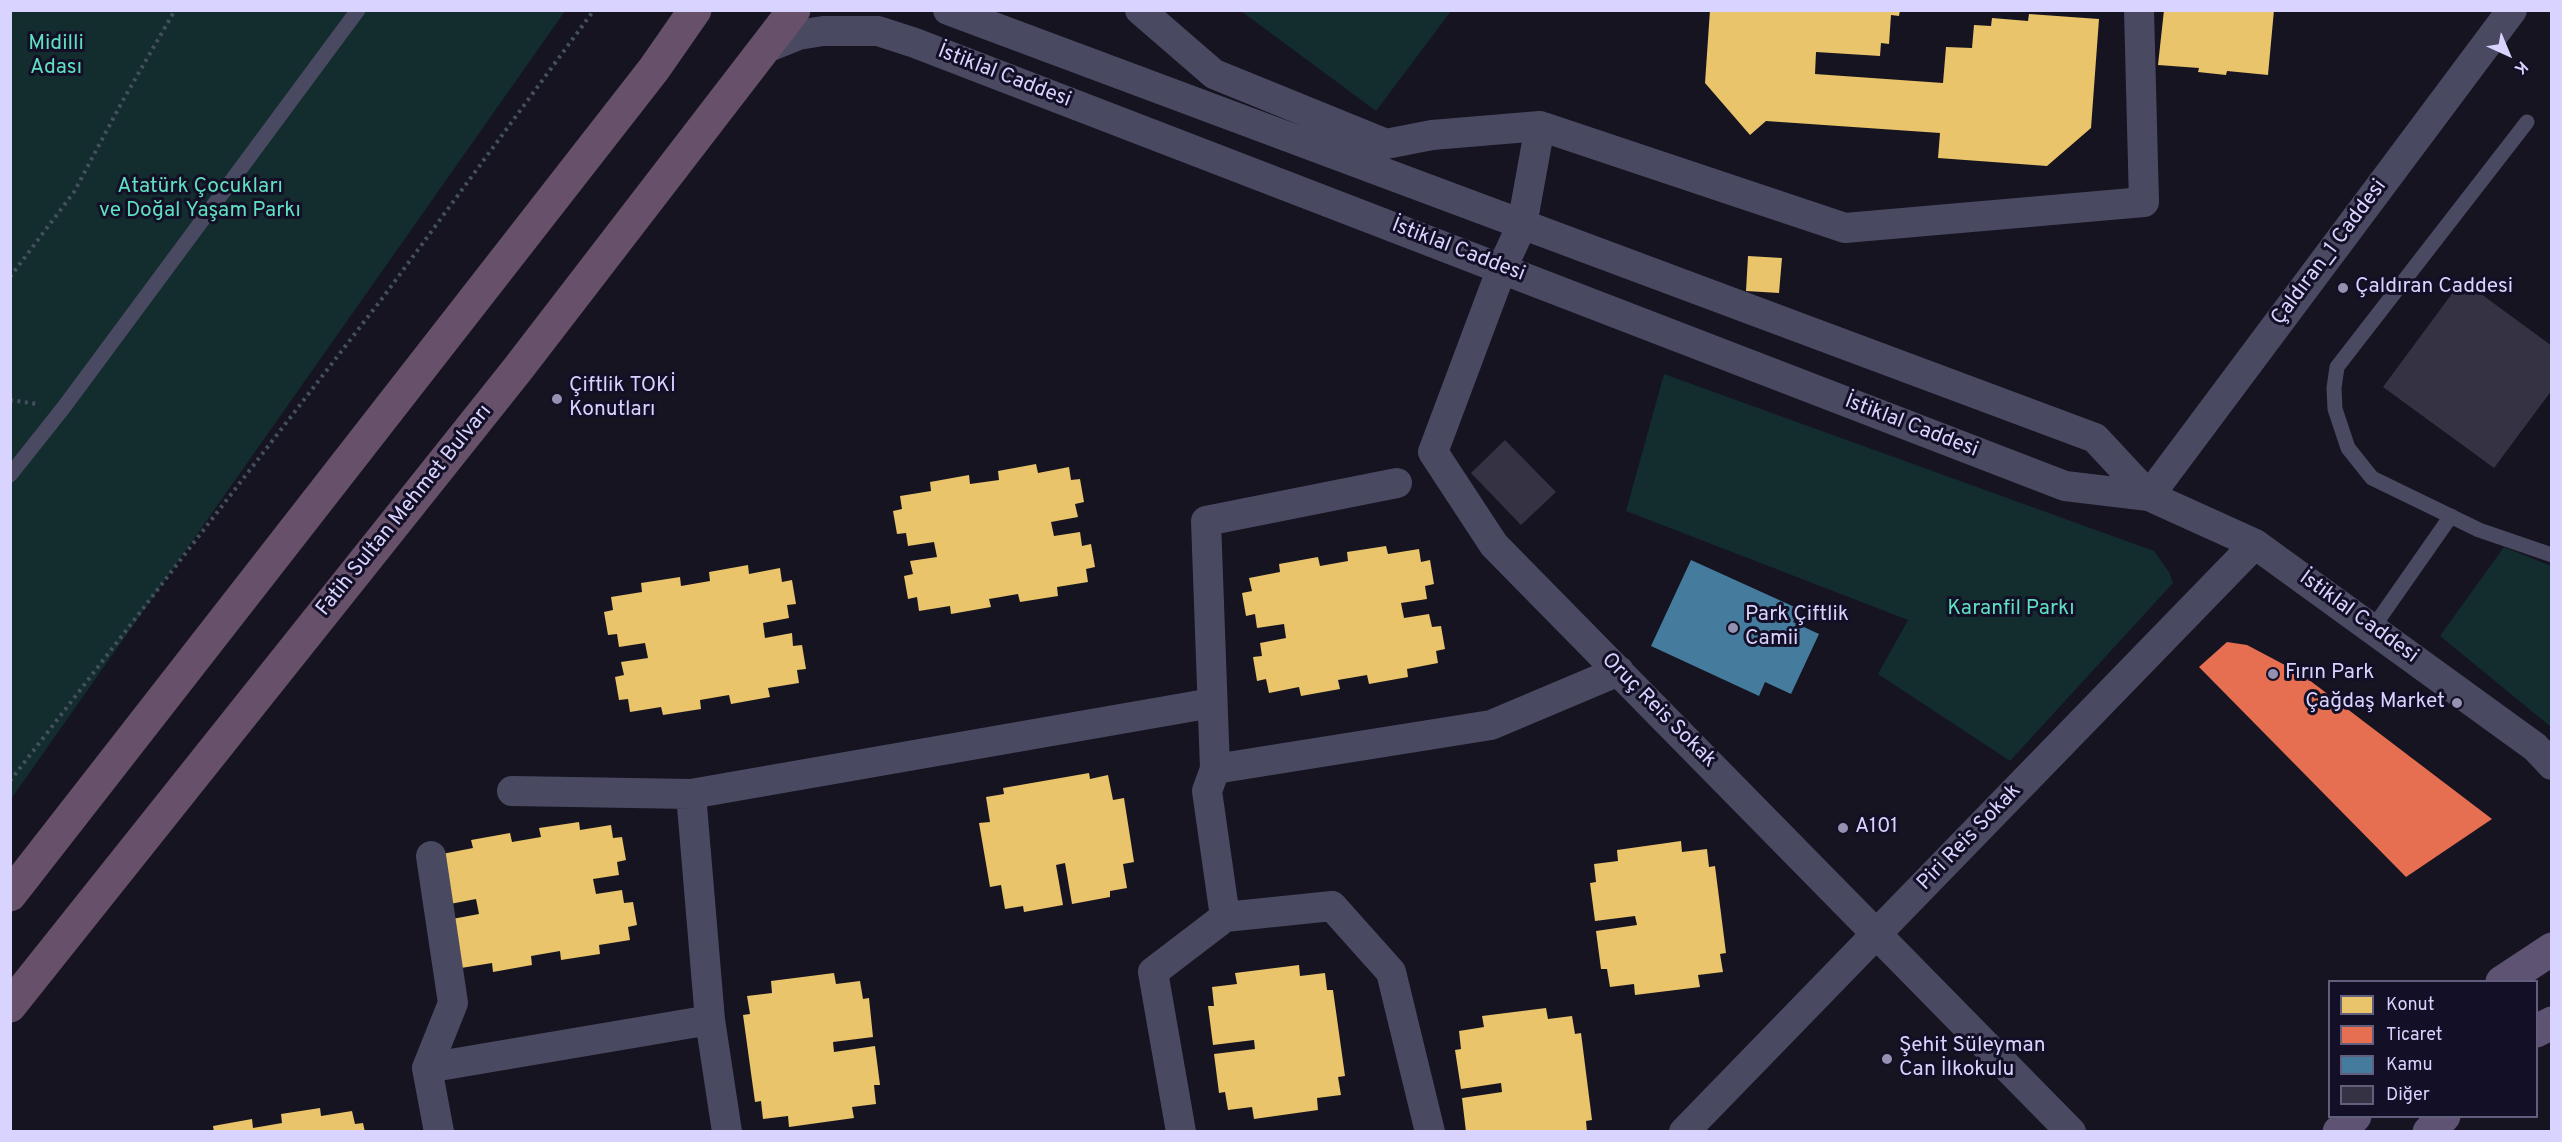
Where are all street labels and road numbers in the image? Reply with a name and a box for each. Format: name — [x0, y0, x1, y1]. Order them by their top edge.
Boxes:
street label: İstiklal Caddesi — [934, 40, 1074, 114]
street label: Çaldıran_1 Caddesi — [2267, 175, 2393, 331]
street label: İstiklal Caddesi — [1388, 214, 1528, 288]
street label: İstiklal Caddesi — [1841, 390, 1981, 464]
street label: Fatih Sultan Mehmet Bulvarı — [312, 400, 498, 622]
street label: İstiklal Caddesi — [2294, 566, 2422, 670]
street label: Oruç Reis Sokak — [1595, 648, 1721, 774]
street label: Piri Reis Sokak — [1913, 779, 2027, 897]

